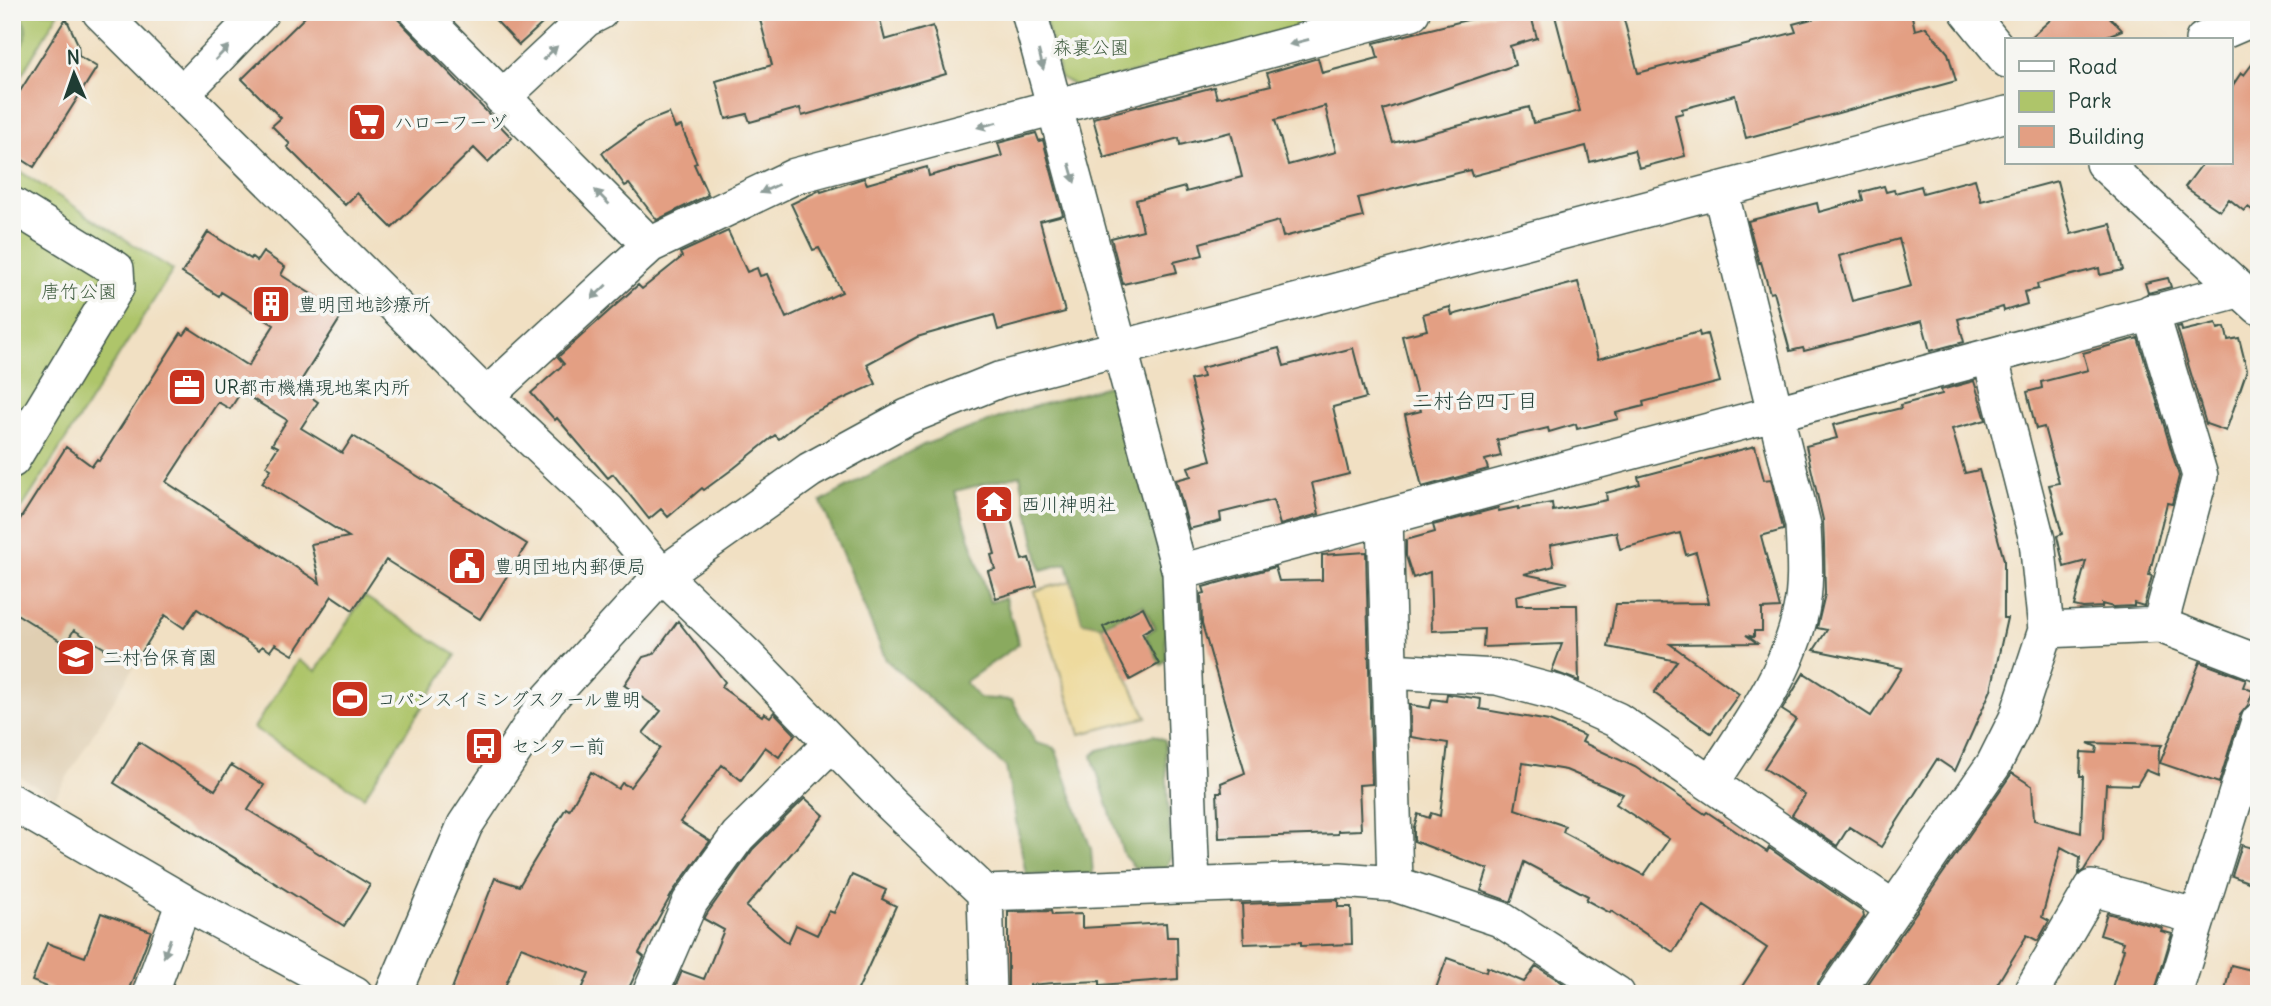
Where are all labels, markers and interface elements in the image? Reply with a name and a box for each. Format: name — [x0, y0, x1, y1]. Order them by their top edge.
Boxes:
park label: 森裏公園 — [1053, 35, 1129, 59]
north arrow — [38, 38, 108, 108]
one-way arrow — [1288, 38, 1309, 48]
legend — [2005, 38, 2232, 164]
text: N — [66, 45, 80, 69]
one-way arrow — [213, 45, 229, 62]
one-way arrow — [541, 45, 558, 62]
one-way arrow — [1036, 49, 1047, 71]
text: Road — [2068, 53, 2117, 80]
text: Park — [2068, 87, 2111, 114]
supermarket icon: ハローフーヅ — [346, 101, 388, 143]
place label: ハローフーヅ — [394, 110, 507, 134]
one-way arrow — [976, 120, 998, 131]
text: Building — [2068, 123, 2144, 150]
one-way arrow — [1067, 163, 1077, 184]
one-way arrow — [759, 183, 779, 195]
one-way arrow — [594, 189, 611, 205]
park label: 唐竹公園 — [41, 279, 117, 303]
building icon: 豊明団地診療所 — [250, 283, 292, 325]
one-way arrow — [591, 283, 608, 299]
place label: 豊明団地診療所 — [298, 292, 431, 316]
office icon: UR都市機構現地案内所 — [166, 366, 208, 408]
place label: UR都市機構現地案内所 — [214, 375, 410, 399]
district label: 二村台四丁目 — [1412, 387, 1538, 414]
temple icon: 西川神明社 — [973, 483, 1015, 525]
place label: 西川神明社 — [1021, 492, 1116, 516]
public building icon: 豊明団地内郵便局 — [446, 545, 488, 587]
place label: 豊明団地内郵便局 — [494, 554, 646, 578]
school or university icon: 二村台保育園 — [55, 636, 97, 678]
place label: 二村台保育園 — [103, 645, 217, 669]
sports icon: コパンスイミングスクール豊明 — [329, 678, 371, 720]
place label: コパンスイミングスクール豊明 — [377, 687, 641, 711]
bus stop icon: センター前 — [463, 725, 505, 767]
place label: センター前 — [511, 734, 605, 758]
one-way arrow — [161, 937, 172, 958]

